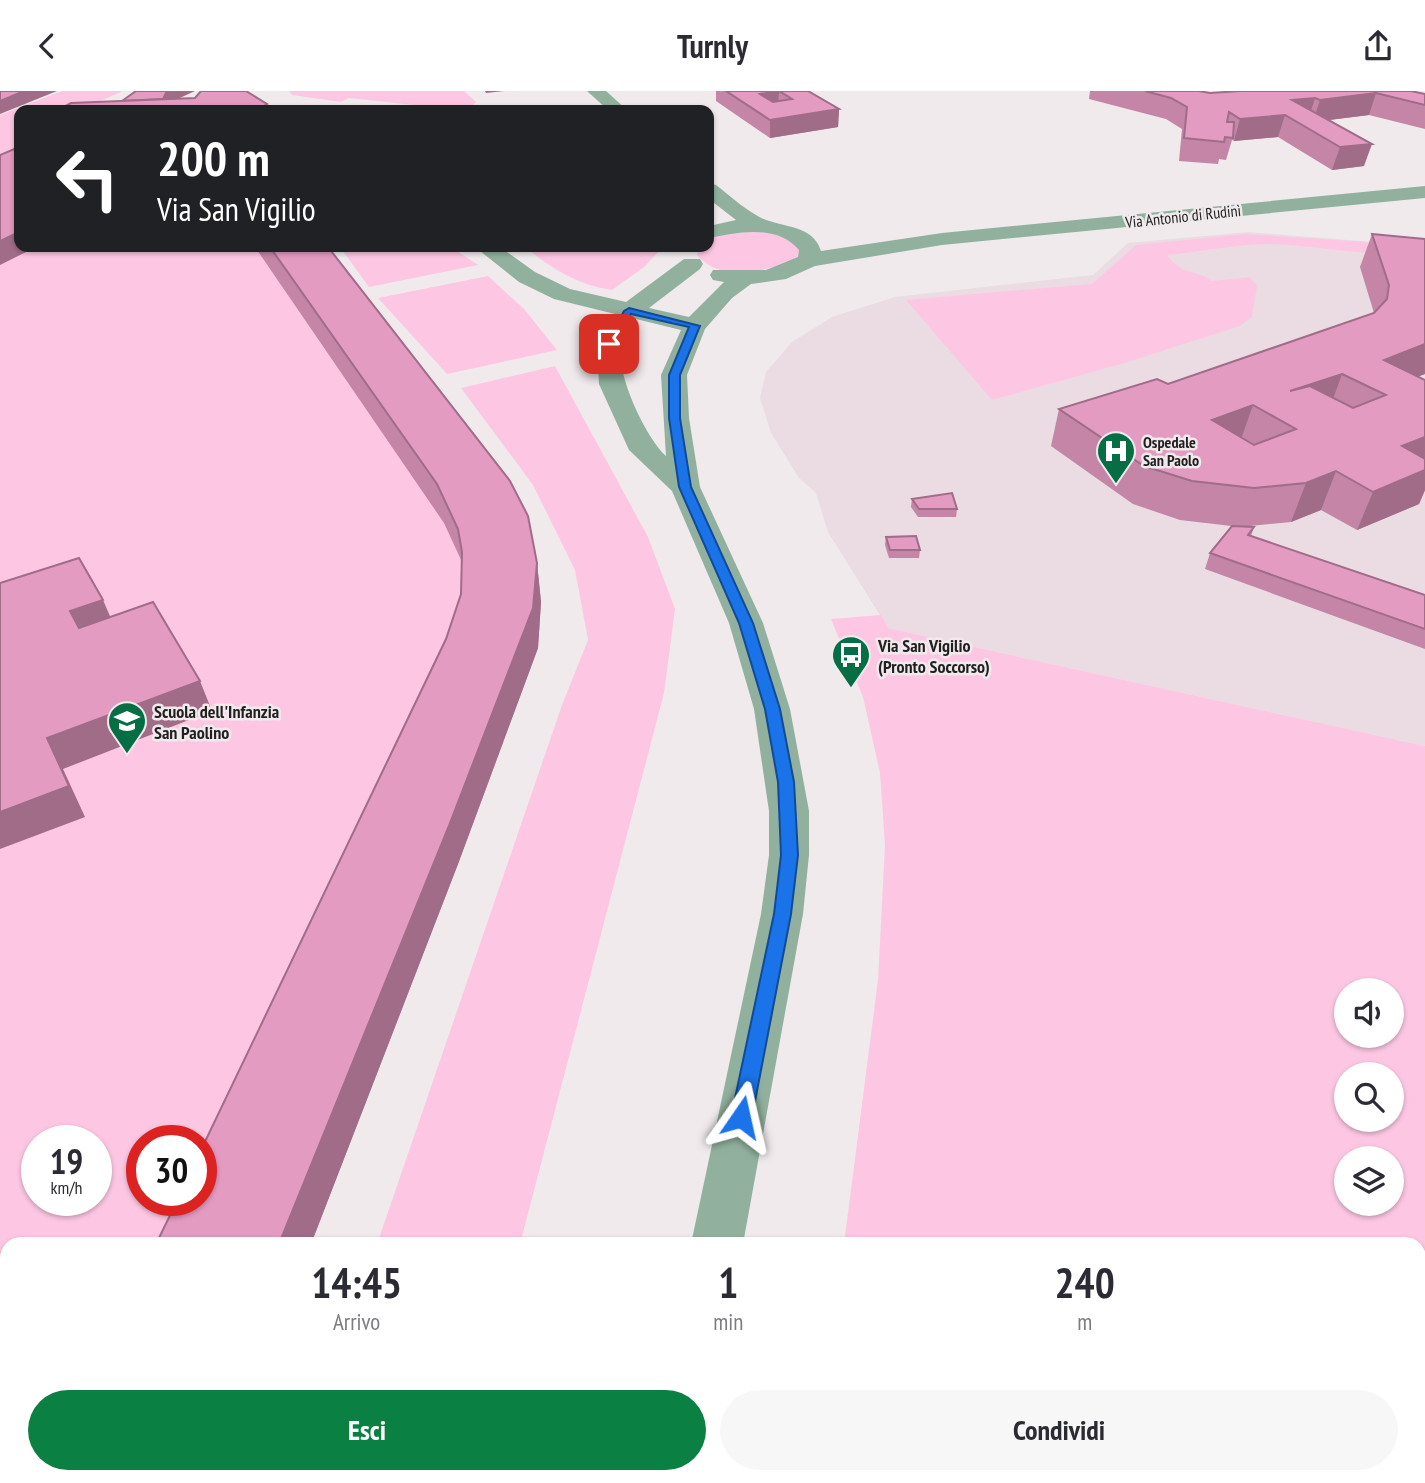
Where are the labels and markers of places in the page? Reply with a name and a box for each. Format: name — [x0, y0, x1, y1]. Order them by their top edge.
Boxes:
pin — [579, 314, 639, 374]
hospital icon: Ospedale San Paolo — [1095, 430, 1137, 485]
place label: Ospedale San Paolo — [1143, 432, 1199, 470]
bus stop icon: Via San Vigilio (Pronto Soccorso) — [830, 634, 872, 689]
place label: Via San Vigilio (Pronto Soccorso) — [877, 634, 990, 678]
school or university icon: Scuola dell'Infanzia San Paolino — [106, 700, 148, 755]
place label: Scuola dell'Infanzia San Paolino — [154, 700, 279, 744]

